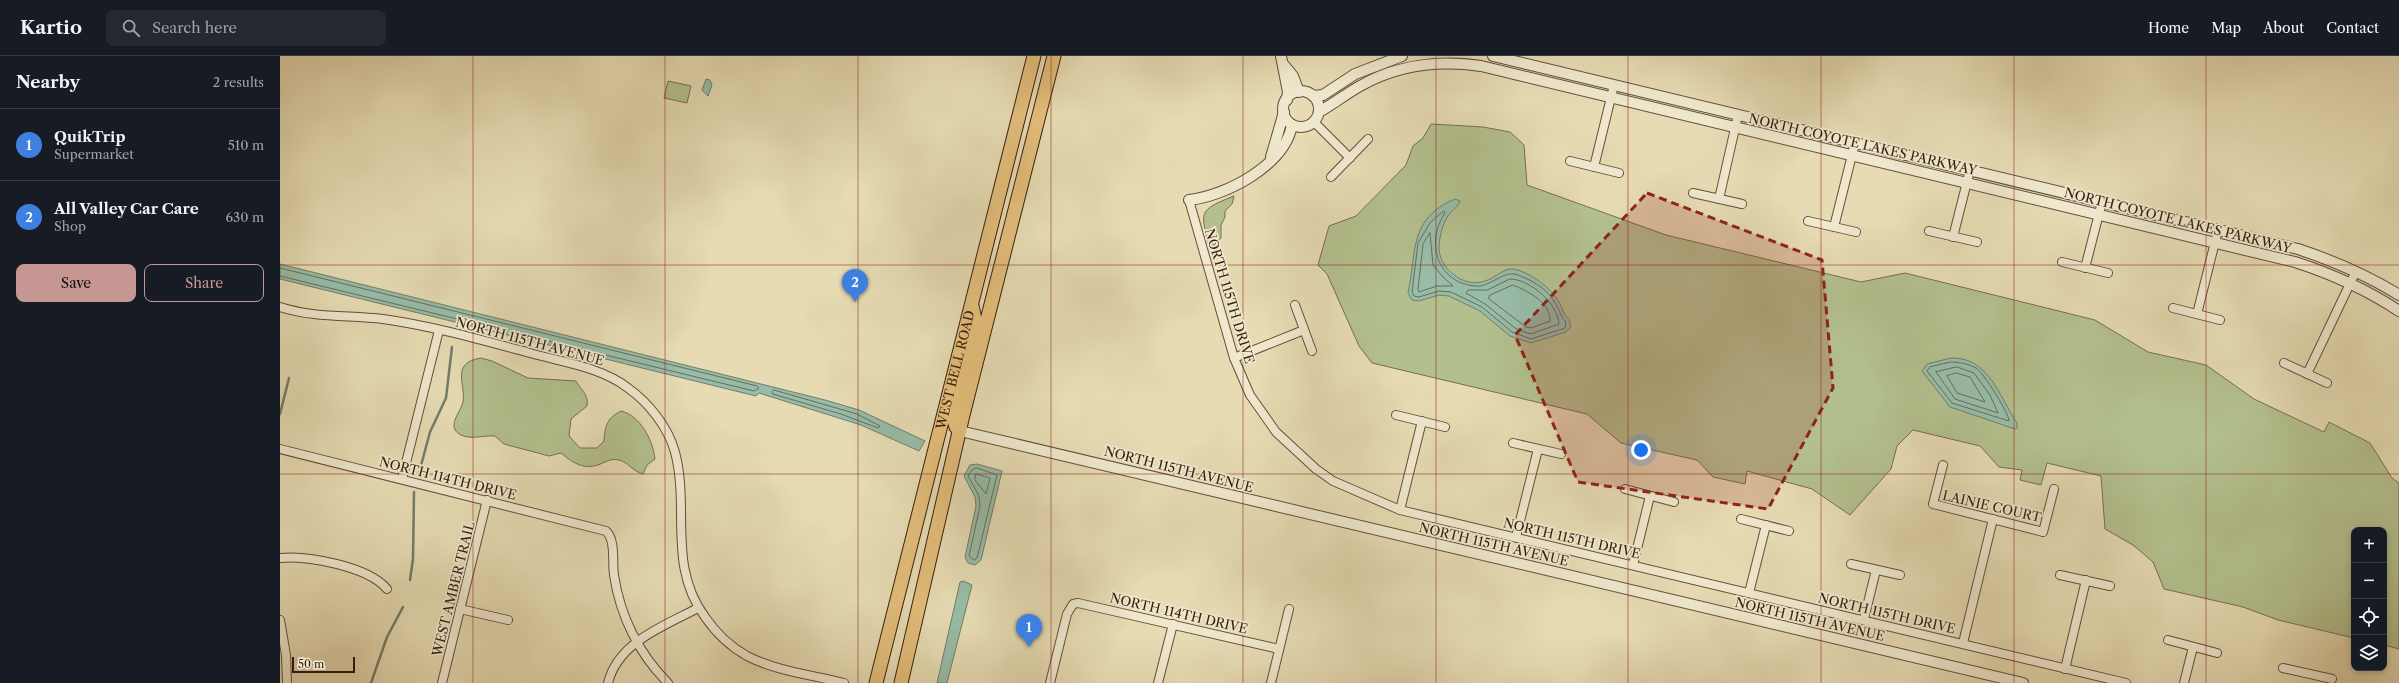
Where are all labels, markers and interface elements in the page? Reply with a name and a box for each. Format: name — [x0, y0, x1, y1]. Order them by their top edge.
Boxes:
search box — [106, 10, 386, 46]
text: Kartio — [20, 16, 82, 39]
icon: search — [120, 17, 142, 39]
text: Search here — [152, 18, 237, 37]
text: Home — [2148, 19, 2189, 37]
text: Map — [2211, 19, 2241, 37]
text: About — [2263, 19, 2304, 37]
text: Contact — [2326, 19, 2379, 37]
text: Nearby — [16, 72, 80, 92]
text: 2 results — [213, 74, 264, 90]
street label: NORTH COYOTE LAKES PARKWAY — [1747, 110, 1979, 178]
text: QuikTrip — [54, 127, 125, 146]
text: 1 — [26, 137, 32, 153]
text: 510 m — [228, 137, 264, 153]
text: Supermarket — [54, 146, 134, 162]
street label: NORTH COYOTE LAKES PARKWAY — [2063, 184, 2294, 256]
text: All Valley Car Care — [54, 199, 199, 218]
text: 2 — [25, 209, 33, 225]
text: 630 m — [225, 209, 264, 225]
text: Shop — [54, 218, 86, 234]
street label: NORTH 115TH DRIVE — [1202, 227, 1258, 365]
button: Save — [16, 264, 136, 302]
button: Share — [144, 264, 264, 302]
pin: 2 — [842, 269, 868, 302]
street label: WEST BELL ROAD — [932, 309, 978, 432]
street label: NORTH 115TH AVENUE — [454, 313, 606, 369]
your location — [1631, 440, 1651, 460]
street label: NORTH 115TH AVENUE — [1103, 443, 1255, 495]
street label: NORTH 114TH DRIVE — [378, 453, 518, 503]
street label: LAINIE COURT — [1941, 487, 2043, 525]
street label: NORTH 115TH DRIVE — [1502, 514, 1642, 562]
street label: WEST AMBER TRAIL — [428, 519, 478, 659]
street label: NORTH 115TH AVENUE — [1417, 519, 1571, 569]
map controls — [2351, 527, 2387, 671]
button: + — [2351, 527, 2387, 563]
button: − — [2351, 563, 2387, 599]
street label: NORTH 114TH DRIVE — [1109, 589, 1249, 637]
street label: NORTH 115TH DRIVE — [1817, 589, 1957, 637]
street label: NORTH 115TH AVENUE — [1733, 594, 1887, 644]
button: locate — [2351, 599, 2387, 635]
pin: 1 — [1016, 614, 1042, 647]
button: layers — [2351, 635, 2387, 671]
scale bar — [292, 655, 355, 674]
text: 50 m — [298, 657, 324, 671]

